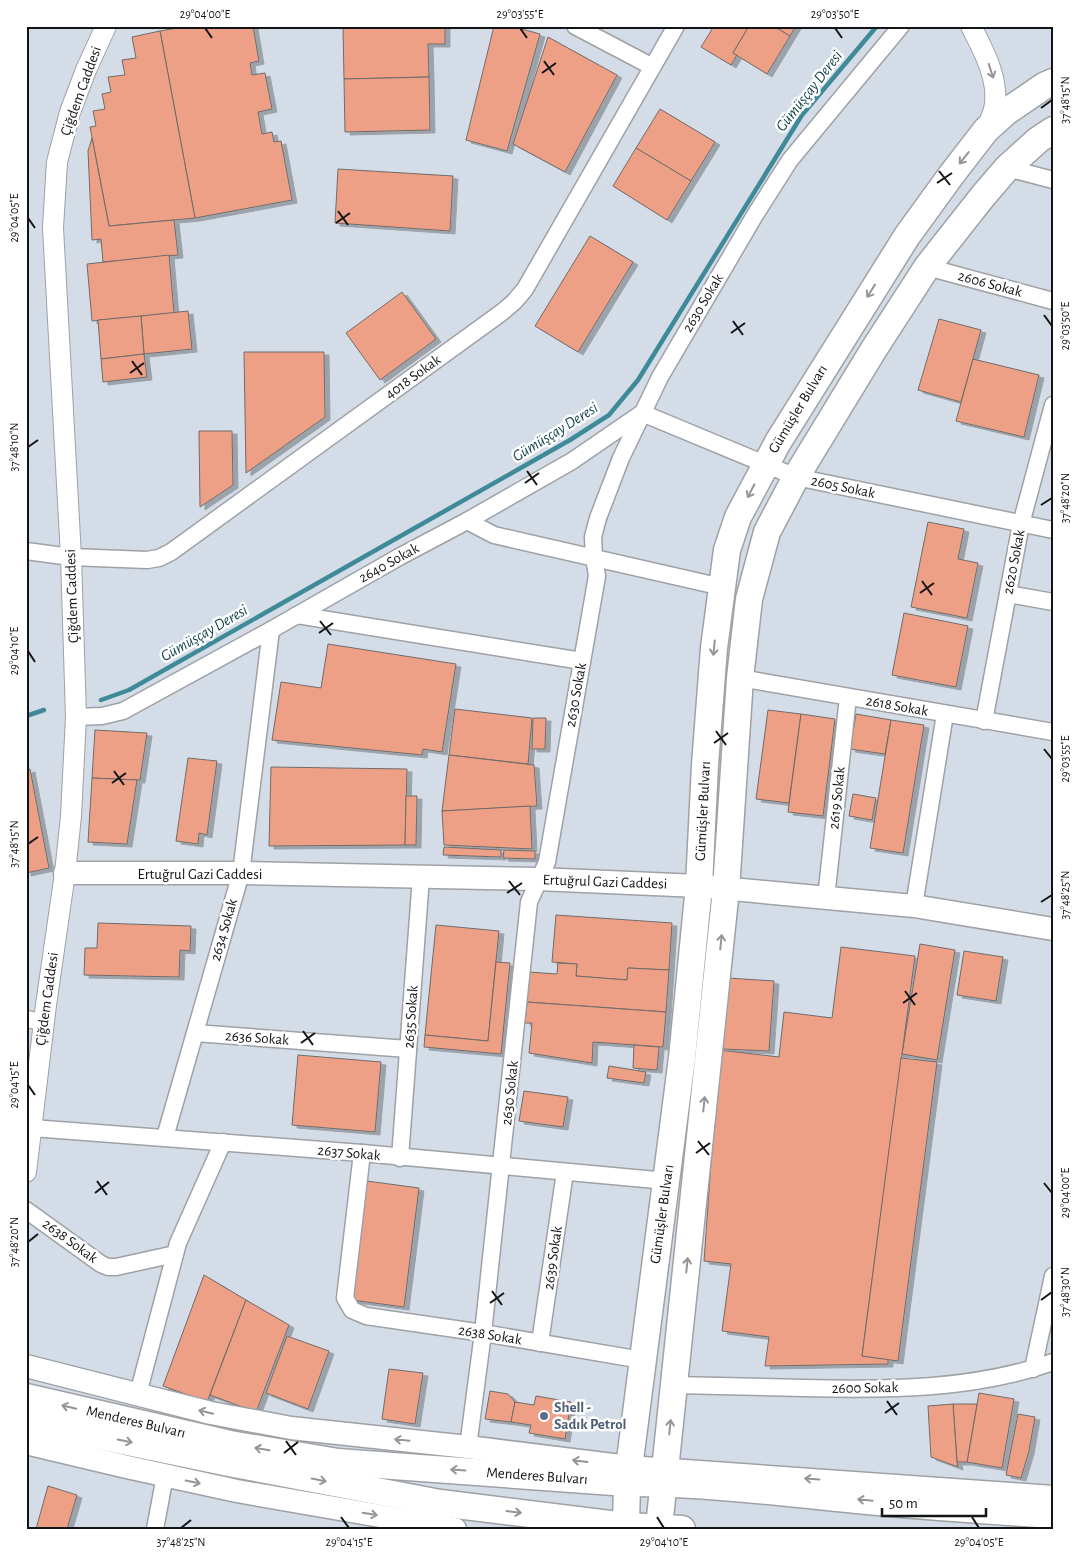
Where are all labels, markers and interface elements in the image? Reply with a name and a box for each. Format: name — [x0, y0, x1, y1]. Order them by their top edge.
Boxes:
text: 29°04'00"E — [180, 8, 230, 20]
text: 29°03'55"E — [496, 8, 544, 20]
text: 29°03'50"E — [811, 8, 859, 20]
street label: Çiğdem Caddesi — [58, 44, 104, 138]
water label: Gümüşçay Deresi — [773, 47, 846, 134]
one-way arrow — [987, 62, 996, 78]
text: 37°48'15"N — [1059, 76, 1071, 124]
one-way arrow — [958, 152, 969, 165]
text: 29°04'05"E — [8, 193, 20, 243]
street label: 2606 Sokak — [956, 268, 1024, 300]
street label: 2630 Sokak — [680, 271, 726, 335]
one-way arrow — [865, 284, 875, 298]
text: 29°03'50"E — [1059, 302, 1071, 350]
street label: 4018 Sokak — [383, 352, 444, 402]
street label: Gümüşler Bulvarı — [766, 362, 830, 456]
water label: Gümüşçay Deresi — [510, 399, 601, 465]
text: 37°48'10"N — [8, 423, 20, 471]
street label: 2605 Sokak — [810, 473, 877, 501]
text: 37°48'20"N — [1059, 473, 1071, 523]
one-way arrow — [746, 483, 756, 498]
street label: 2620 Sokak — [1000, 528, 1028, 596]
street label: 2640 Sokak — [357, 540, 422, 586]
street label: Çiğdem Caddesi — [63, 549, 81, 643]
water label: Gümüşçay Deresi — [158, 601, 251, 664]
text: 29°04'10"E — [8, 627, 20, 675]
one-way arrow — [709, 639, 719, 655]
street label: 2630 Sokak — [563, 662, 589, 728]
street label: 2618 Sokak — [865, 693, 930, 719]
text: 29°03'55"E — [1059, 735, 1071, 783]
street label: Gümüşler Bulvarı — [693, 761, 713, 861]
street label: 2619 Sokak — [826, 766, 848, 830]
text: 37°48'15"N — [8, 820, 20, 868]
street label: Ertuğrul Gazi Caddesi — [138, 867, 262, 882]
text: 37°48'25"N — [1059, 871, 1071, 919]
street label: Ertuğrul Gazi Caddesi — [542, 872, 668, 892]
street label: 2634 Sokak — [208, 897, 240, 963]
one-way arrow — [716, 934, 725, 950]
street label: Çiğdem Caddesi — [33, 951, 61, 1047]
street label: 2635 Sokak — [401, 985, 421, 1049]
street label: 2636 Sokak — [225, 1028, 290, 1048]
street label: 2630 Sokak — [499, 1060, 521, 1126]
text: 29°04'15"E — [8, 1061, 20, 1109]
one-way arrow — [699, 1096, 709, 1112]
street label: 2637 Sokak — [317, 1143, 381, 1163]
street label: Gümüşler Bulvarı — [648, 1163, 676, 1265]
text: 29°04'00"E — [1059, 1168, 1071, 1218]
street label: 2638 Sokak — [40, 1216, 100, 1266]
text: 37°48'20"N — [8, 1217, 20, 1267]
street label: 2639 Sokak — [541, 1225, 565, 1291]
one-way arrow — [682, 1257, 692, 1273]
text: 37°48'30"N — [1059, 1267, 1071, 1317]
street label: 2638 Sokak — [457, 1323, 523, 1347]
street label: 2600 Sokak — [832, 1380, 899, 1396]
place label: Shell - Sadık Petrol — [554, 1400, 627, 1432]
one-way arrow — [62, 1402, 78, 1411]
street label: Menderes Bulvarı — [85, 1403, 187, 1441]
one-way arrow — [199, 1407, 215, 1416]
marker: Shell - Sadık Petrol — [538, 1410, 550, 1422]
one-way arrow — [665, 1419, 675, 1435]
one-way arrow — [394, 1435, 410, 1445]
one-way arrow — [117, 1437, 133, 1446]
one-way arrow — [255, 1444, 271, 1454]
one-way arrow — [573, 1456, 589, 1466]
street label: Menderes Bulvarı — [486, 1465, 588, 1487]
one-way arrow — [451, 1466, 467, 1475]
one-way arrow — [310, 1475, 326, 1485]
one-way arrow — [804, 1475, 820, 1484]
one-way arrow — [185, 1478, 201, 1487]
scale bar — [882, 1485, 985, 1517]
one-way arrow — [857, 1496, 873, 1505]
text: 50 m — [889, 1496, 918, 1511]
one-way arrow — [505, 1507, 521, 1517]
one-way arrow — [362, 1510, 378, 1520]
text: 37°48'25"N — [157, 1536, 205, 1548]
text: 29°04'15"E — [325, 1536, 373, 1548]
text: 29°04'10"E — [640, 1536, 688, 1548]
text: 29°04'05"E — [954, 1536, 1004, 1548]

